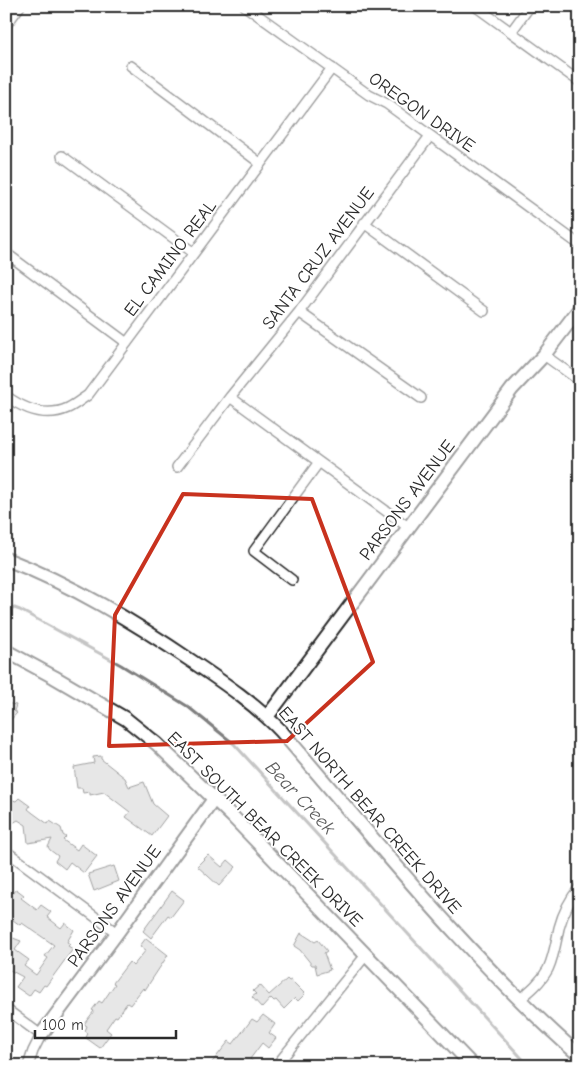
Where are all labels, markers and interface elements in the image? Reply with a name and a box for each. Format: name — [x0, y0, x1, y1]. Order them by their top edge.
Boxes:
street label: OREGON DRIVE — [365, 68, 479, 157]
street label: SANTA CRUZ AVENUE — [258, 183, 379, 334]
street label: EL CAMINO REAL — [120, 196, 221, 321]
street label: PARSONS AVENUE — [355, 436, 460, 565]
street label: EAST NORTH BEAR CREEK DRIVE — [274, 702, 465, 918]
street label: EAST SOUTH BEAR CREEK DRIVE — [163, 727, 367, 931]
water label: Bear Creek — [261, 757, 340, 839]
street label: PARSONS AVENUE — [63, 841, 166, 971]
scale bar — [35, 1007, 176, 1039]
text: 100 m — [42, 1016, 84, 1034]

